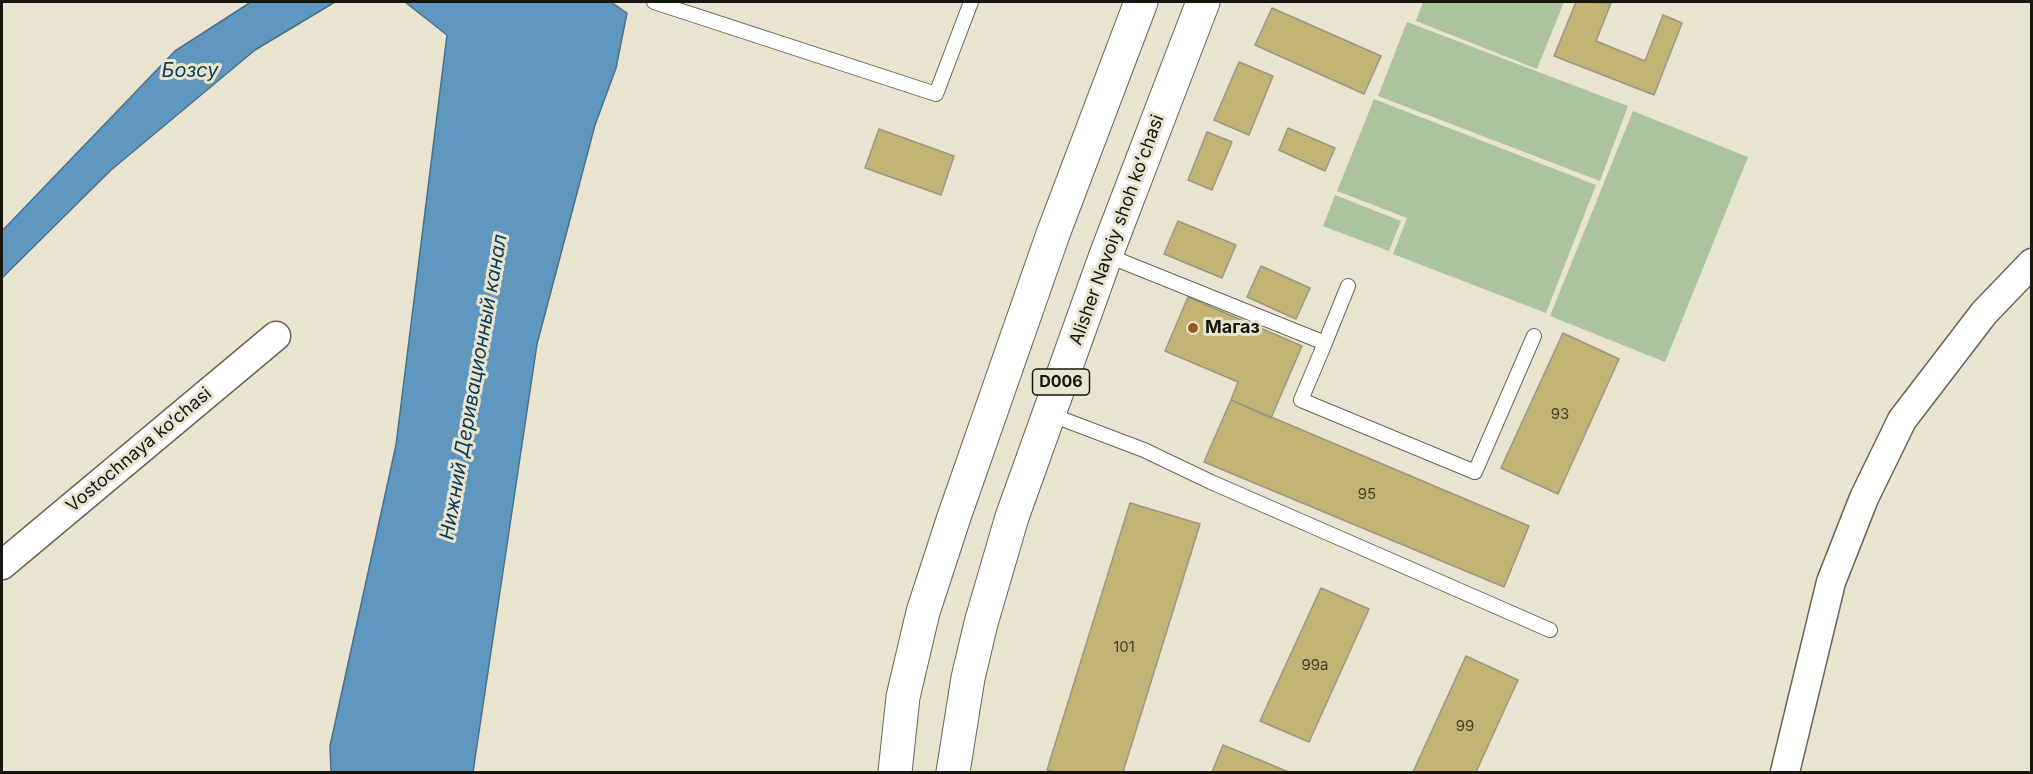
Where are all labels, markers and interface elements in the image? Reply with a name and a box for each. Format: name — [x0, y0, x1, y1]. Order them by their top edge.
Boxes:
water label: Бозсу — [161, 59, 219, 83]
street label: Alisher Navoiy shoh koʻchasi — [1065, 112, 1169, 348]
water label: Нижний Деривационный канал — [435, 232, 513, 542]
place label: Магаз — [1205, 317, 1260, 339]
marker: Магаз — [1186, 321, 1200, 335]
road number: D006 — [1032, 369, 1090, 395]
street label: Vostochnaya ko‘chasi — [62, 383, 216, 517]
house number: 93 — [1551, 405, 1569, 423]
house number: 95 — [1358, 485, 1376, 503]
house number: 101 — [1113, 638, 1135, 656]
house number: 99a — [1301, 656, 1329, 674]
house number: 99 — [1456, 717, 1474, 735]

